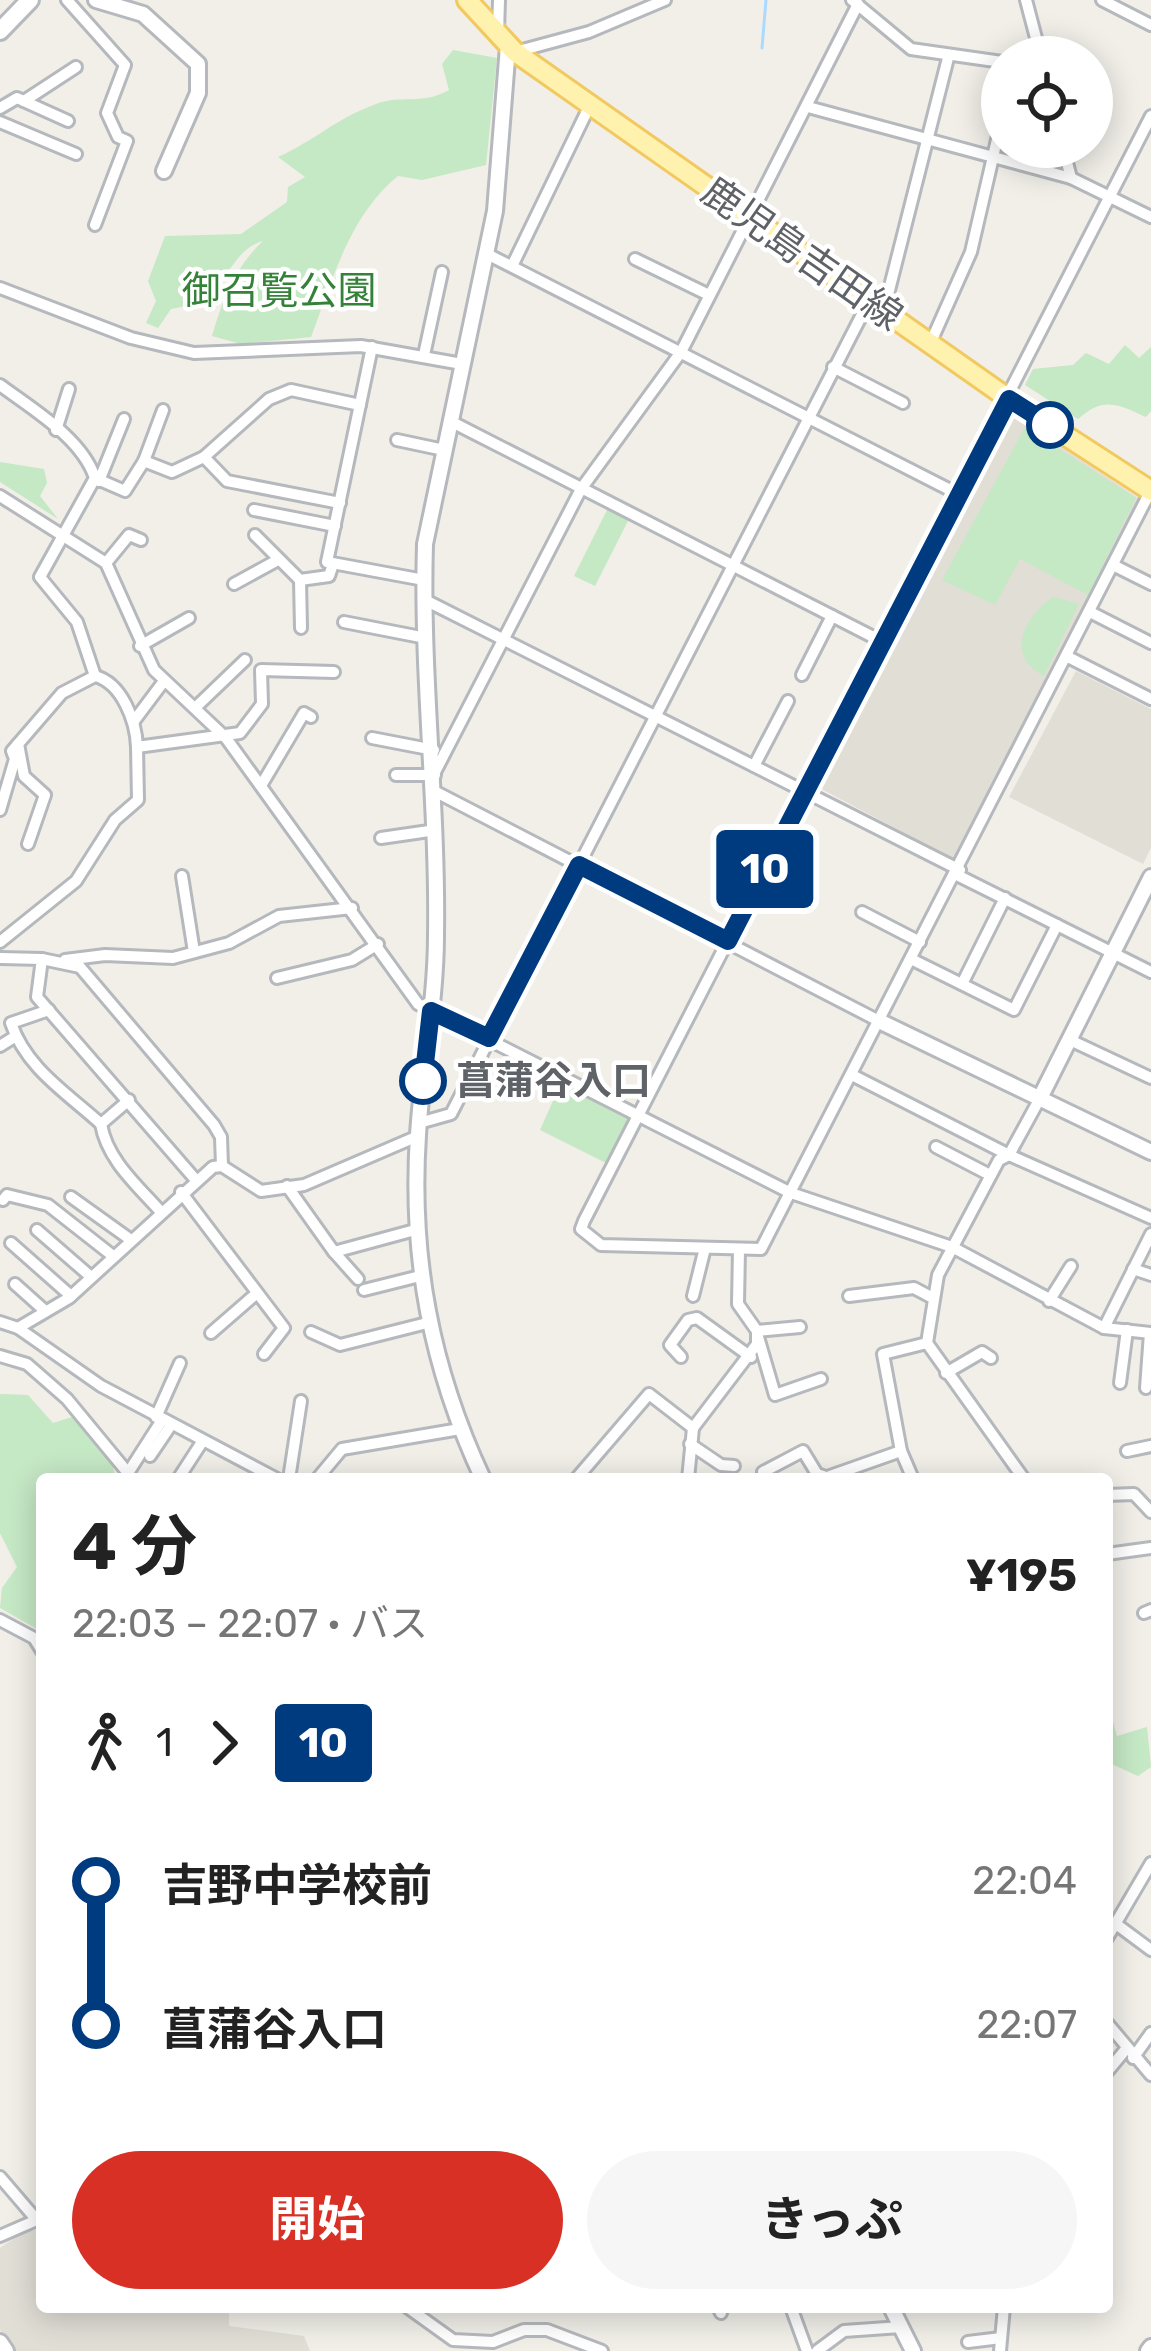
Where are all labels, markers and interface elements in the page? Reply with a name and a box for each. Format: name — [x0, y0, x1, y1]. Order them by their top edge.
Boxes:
map controls — [981, 36, 1113, 168]
button: locate — [981, 36, 1113, 168]
street label: 鹿児島吉田線 — [693, 168, 911, 340]
park label: 御召覧公園 — [181, 268, 377, 314]
unlabelled marker — [1028, 403, 1072, 447]
line badge: 10 — [711, 830, 819, 908]
text: 10 — [740, 844, 790, 894]
place label: 菖蒲谷入口 — [456, 1058, 651, 1104]
marker: 菖蒲谷入口 — [401, 1059, 445, 1103]
text: 4 分 — [72, 1507, 197, 1586]
text: ¥195 — [966, 1549, 1077, 1602]
text: 22:03 – 22:07 · バス — [72, 1601, 428, 1647]
icon: walk — [72, 1710, 138, 1776]
icon: forward — [191, 1710, 257, 1776]
text: 10 — [299, 1718, 348, 1768]
text: 1 — [156, 1720, 173, 1766]
text: 22:04 — [972, 1858, 1077, 1904]
text: 吉野中学校前 — [162, 1859, 432, 1912]
text: 22:07 — [976, 2002, 1077, 2048]
text: 菖蒲谷入口 — [162, 2003, 387, 2056]
button: 開始 — [72, 2151, 563, 2289]
button: きっぷ — [587, 2151, 1077, 2289]

